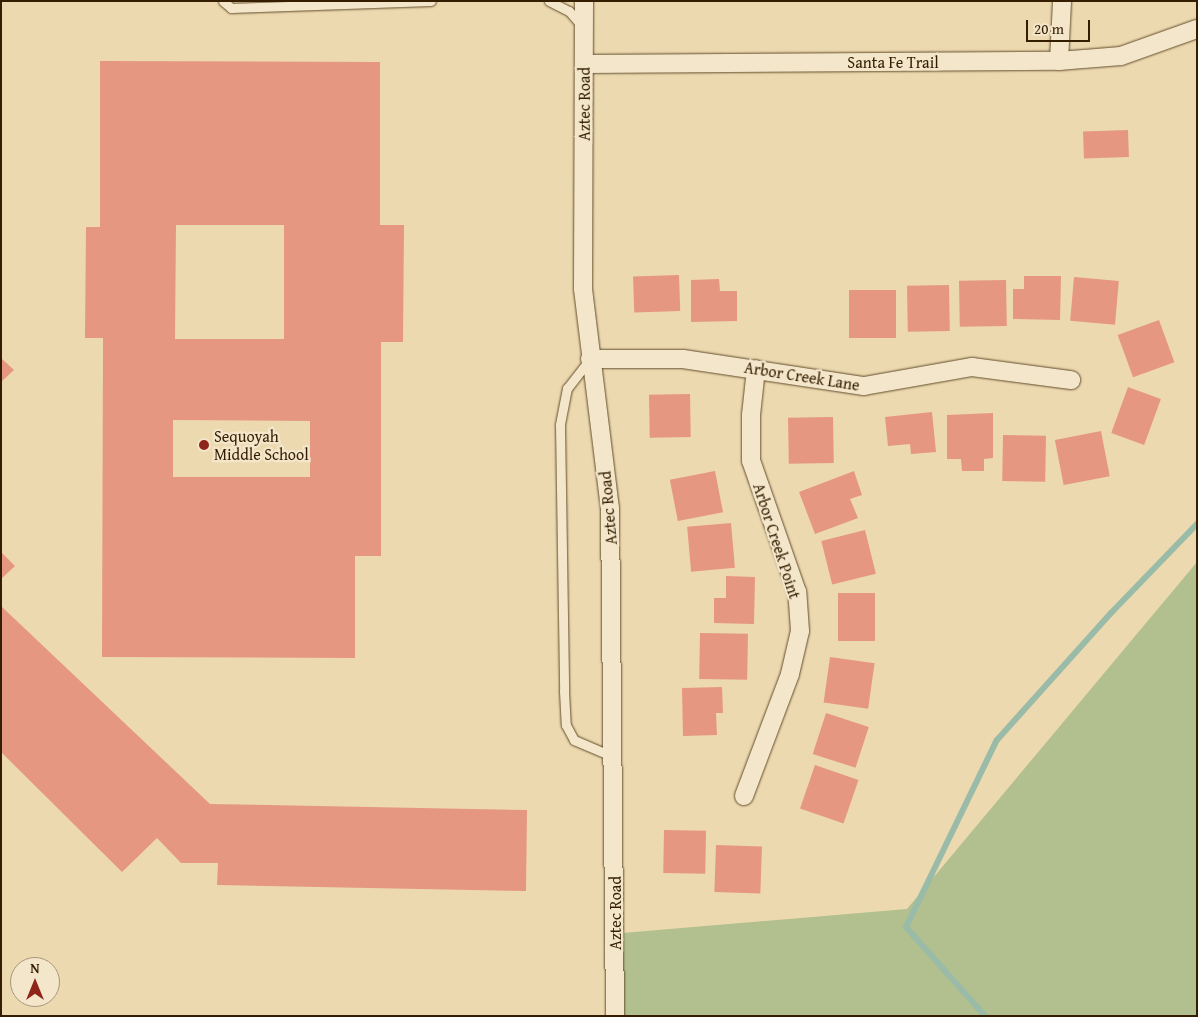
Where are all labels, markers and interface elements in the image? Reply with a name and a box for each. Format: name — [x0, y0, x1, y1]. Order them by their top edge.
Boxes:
scale bar — [1028, 10, 1092, 42]
text: 20 m — [1034, 18, 1064, 39]
street label: Santa Fe Trail — [847, 52, 939, 72]
street label: Aztec Road — [574, 67, 594, 141]
street label: Arbor Creek Lane — [743, 357, 861, 395]
place label: Sequoyah Middle School — [214, 426, 309, 464]
marker: Sequoyah Middle School — [198, 439, 210, 451]
street label: Aztec Road — [595, 470, 621, 546]
street label: Arbor Creek Point — [749, 481, 805, 601]
street label: Aztec Road — [605, 876, 625, 950]
north arrow — [10, 957, 60, 1007]
text: N — [30, 958, 40, 978]

